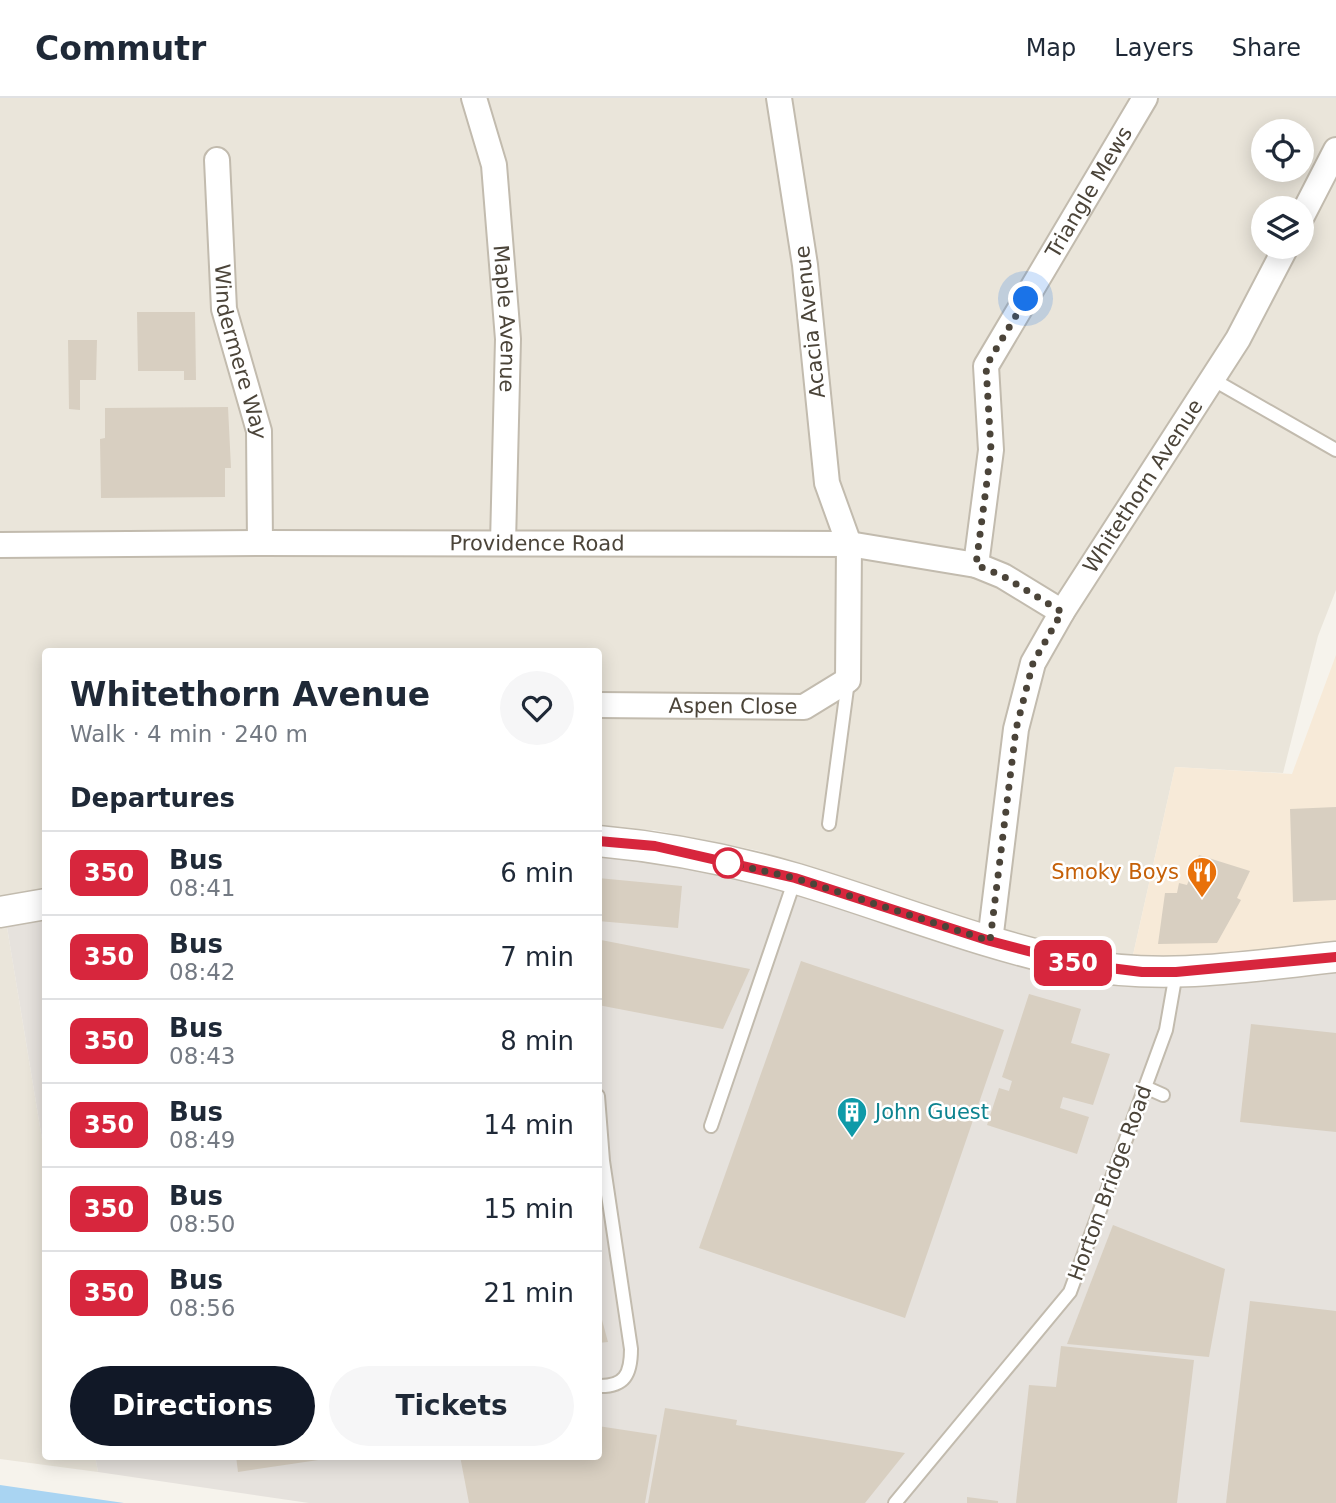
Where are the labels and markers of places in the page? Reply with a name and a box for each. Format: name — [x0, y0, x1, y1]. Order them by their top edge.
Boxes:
unlabelled marker — [713, 848, 743, 878]
restaurant icon: Smoky Boys — [1185, 855, 1219, 899]
place label: Smoky Boys — [1051, 860, 1179, 884]
building icon: John Guest — [835, 1095, 869, 1139]
place label: John Guest — [873, 1100, 989, 1124]

